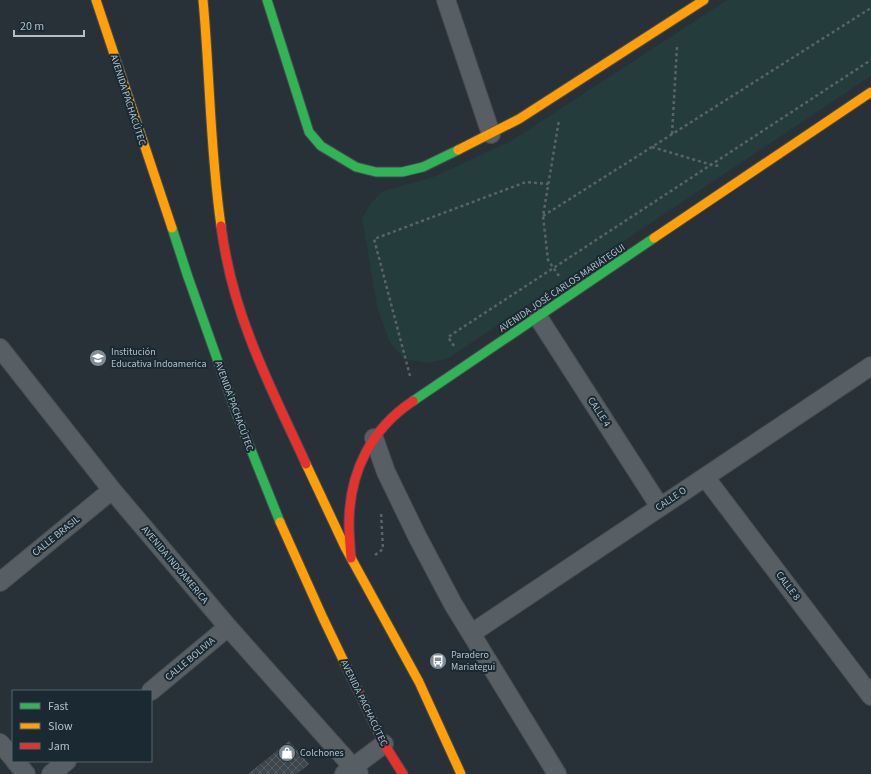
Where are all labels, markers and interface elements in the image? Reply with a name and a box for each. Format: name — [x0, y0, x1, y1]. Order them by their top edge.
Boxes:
scale bar — [14, 12, 84, 38]
text: 20 m — [20, 18, 44, 35]
street label: AVENIDA PACHACÚTEC — [107, 53, 149, 147]
street label: AVENIDA JOSÉ CARLOS MARIÁTEGUI — [496, 240, 628, 336]
place label: Institución Educativa Indoamerica — [111, 345, 207, 371]
school or university icon: Institución Educativa Indoamerica — [88, 348, 108, 368]
street label: AVENIDA PACHACÚTEC — [211, 359, 257, 453]
street label: CALLE 4 — [584, 394, 614, 430]
street label: CALLE O — [653, 483, 690, 515]
street label: CALLE BRASIL — [29, 512, 83, 560]
street label: AVENIDA INDOAMERICA — [138, 523, 212, 607]
street label: CALLE 8 — [772, 569, 804, 603]
street label: CALLE BOLIVIA — [162, 634, 218, 684]
place label: Paradero Mariategui — [451, 648, 495, 674]
bus stop icon: Paradero Mariategui — [428, 651, 448, 671]
street label: AVENIDA PACHACÚTEC — [337, 657, 391, 749]
legend — [12, 690, 152, 762]
text: Fast — [48, 698, 68, 715]
text: Slow — [48, 718, 73, 735]
text: Jam — [48, 738, 70, 755]
shop icon: Colchones — [277, 743, 297, 763]
place label: Colchones — [300, 746, 344, 760]

